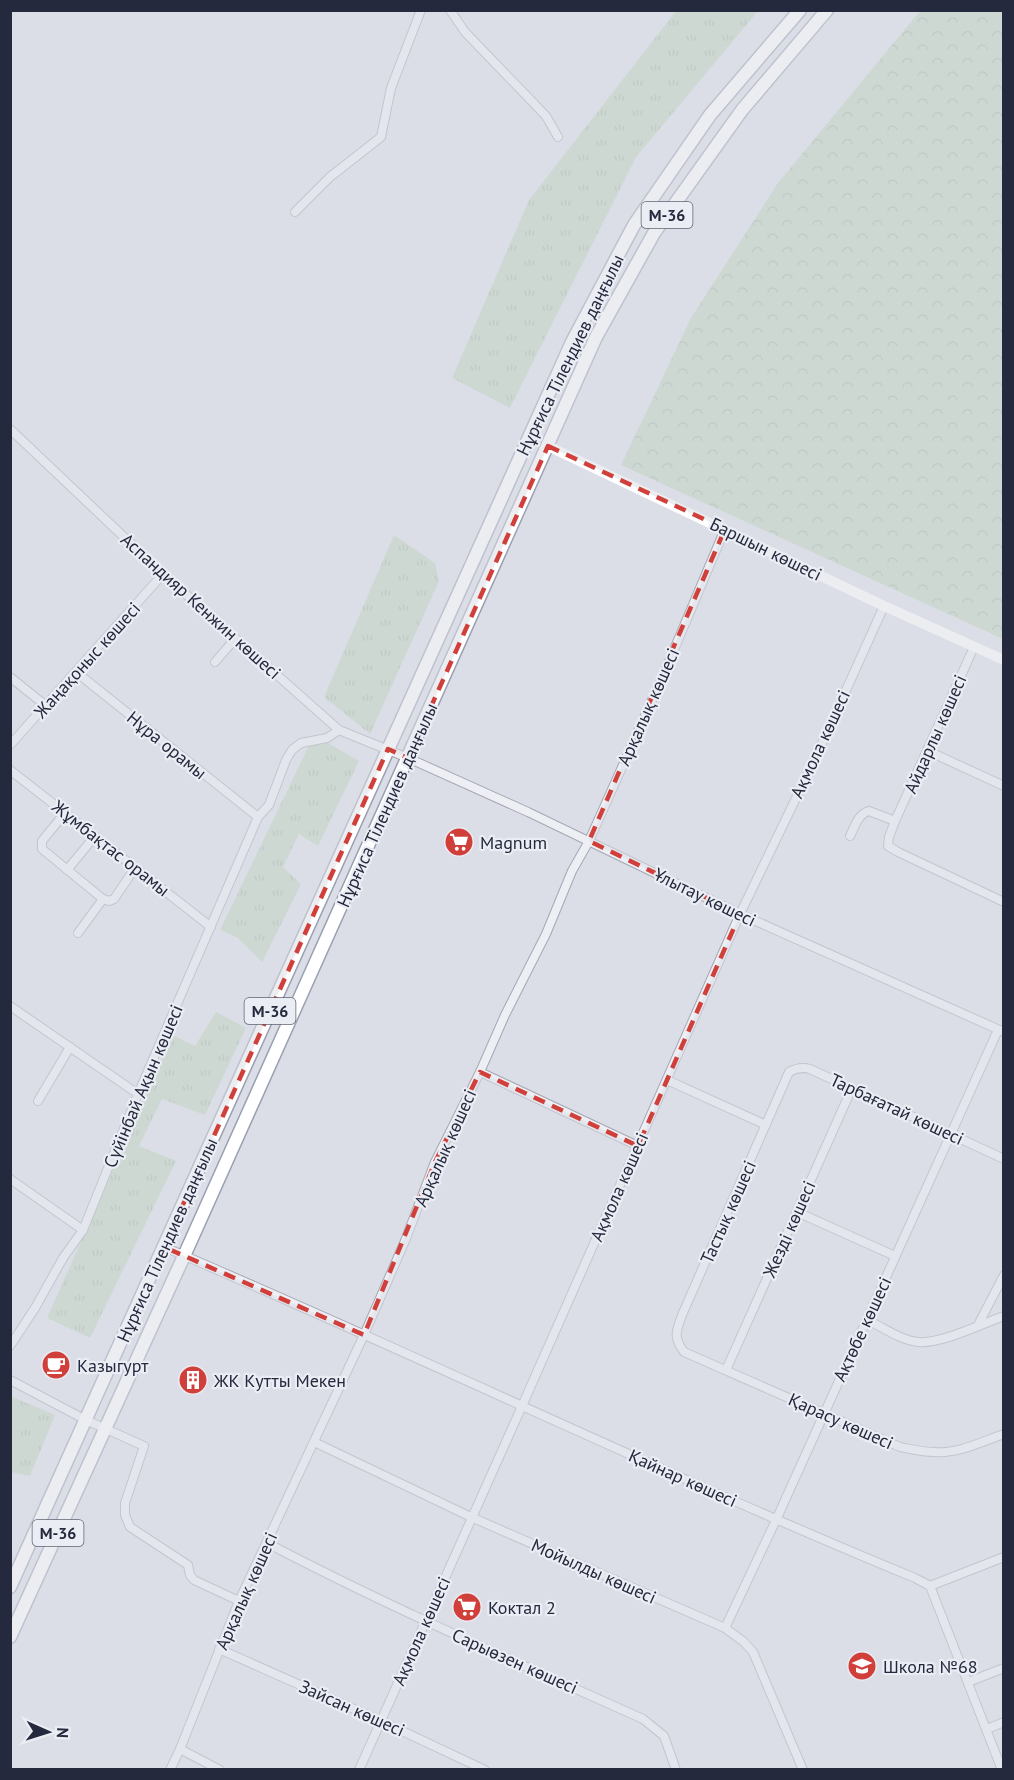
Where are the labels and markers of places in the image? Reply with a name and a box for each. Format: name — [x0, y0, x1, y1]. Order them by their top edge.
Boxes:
supermarket icon: Magnum — [443, 826, 475, 858]
place label: Magnum — [480, 831, 547, 854]
cafe icon: Казыгурт — [40, 1349, 72, 1381]
place label: Казыгурт — [77, 1354, 149, 1377]
building icon: ЖК Кутты Мекен — [177, 1364, 209, 1396]
place label: ЖК Кутты Мекен — [213, 1369, 346, 1392]
supermarket icon: Коктал 2 — [451, 1591, 483, 1623]
place label: Коктал 2 — [488, 1596, 556, 1619]
school or university icon: Школа №68 — [846, 1650, 878, 1682]
place label: Школа №68 — [883, 1655, 978, 1678]

